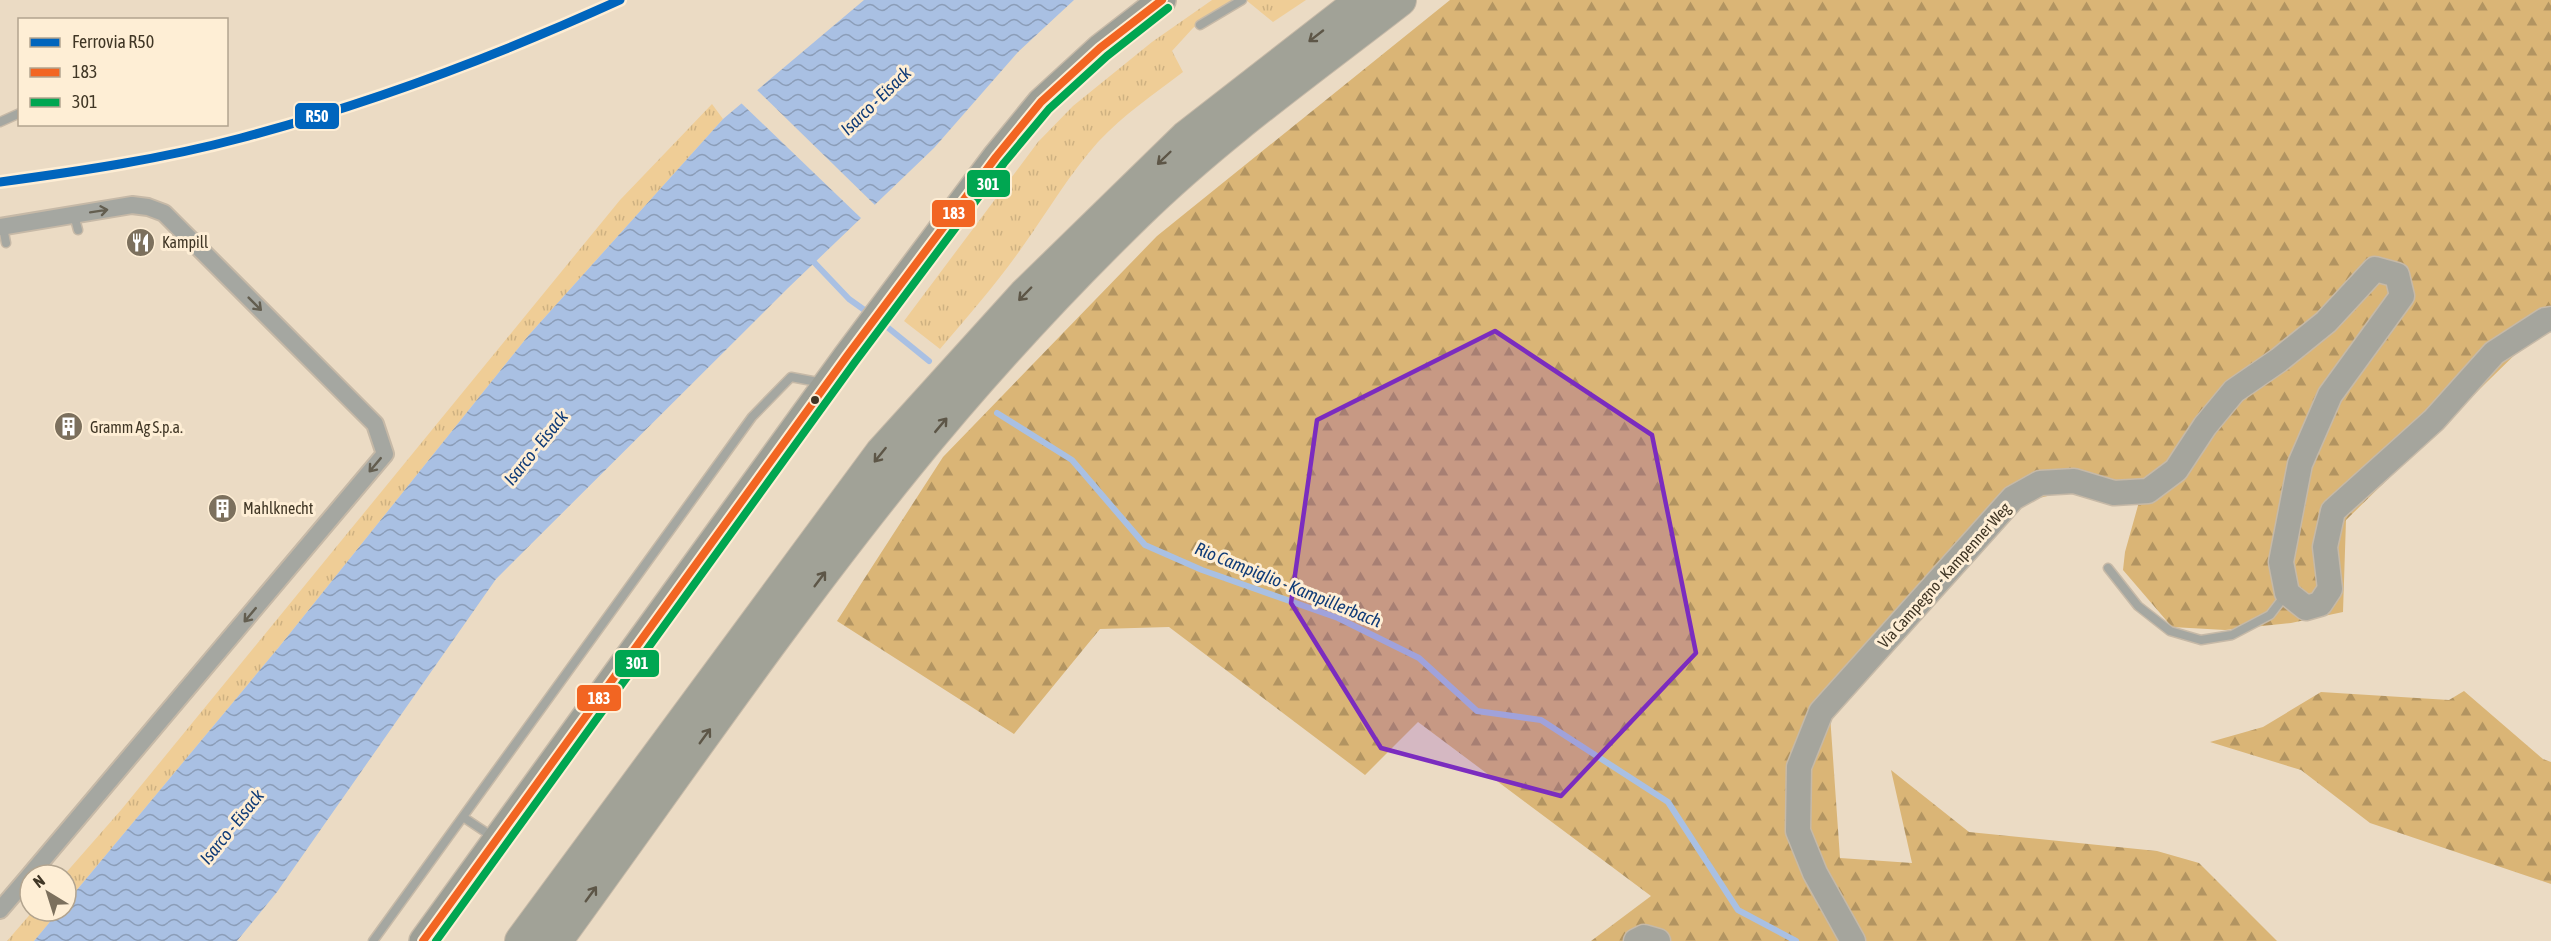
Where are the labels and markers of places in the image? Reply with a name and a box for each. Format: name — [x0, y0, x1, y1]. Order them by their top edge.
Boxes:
restaurant icon: Kampill — [125, 226, 157, 258]
place label: Kampill — [162, 233, 209, 252]
unlabelled marker — [809, 394, 821, 406]
building icon: Gramm Ag S.p.a. — [53, 411, 85, 443]
place label: Gramm Ag S.p.a. — [90, 418, 183, 437]
building icon: Mahlknecht — [206, 492, 238, 524]
place label: Mahlknecht — [243, 499, 314, 517]

